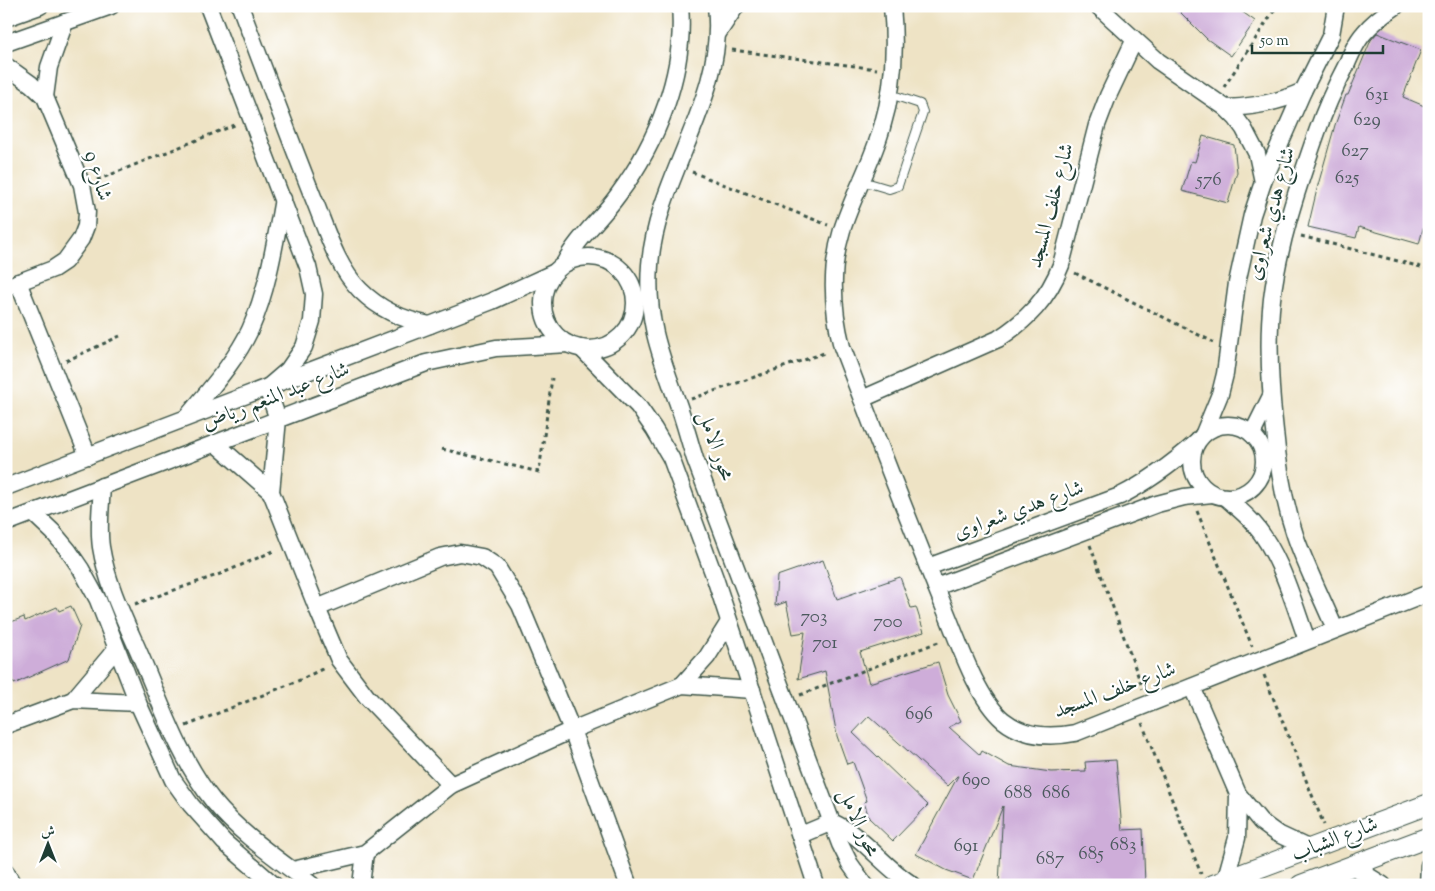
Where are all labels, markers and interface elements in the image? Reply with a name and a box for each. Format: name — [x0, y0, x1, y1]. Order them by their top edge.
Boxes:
scale bar — [1252, 22, 1384, 54]
text: 50 m — [1259, 31, 1289, 52]
house number: 631 — [1365, 82, 1389, 109]
house number: 629 — [1353, 107, 1381, 134]
house number: 627 — [1341, 138, 1369, 165]
street label: شارع خلف المسجد — [1021, 140, 1084, 272]
street label: شارع هدي شعراوى — [1240, 144, 1305, 284]
street label: شارع 9 — [74, 147, 119, 205]
house number: 625 — [1335, 165, 1360, 192]
house number: 576 — [1195, 167, 1222, 194]
street label: شارع عبد المنعم رياض — [198, 355, 355, 442]
street label: محور الامل — [689, 407, 741, 485]
street label: شارع هدي شعراوى — [950, 474, 1089, 549]
house number: 703 — [801, 604, 827, 631]
house number: 700 — [873, 609, 903, 636]
house number: 701 — [812, 630, 838, 657]
street label: شارع خلف المسجد — [1050, 655, 1181, 728]
house number: 696 — [905, 701, 933, 728]
house number: 690 — [962, 767, 990, 794]
house number: 688 — [1004, 780, 1032, 807]
house number: 686 — [1042, 780, 1070, 807]
street label: محور الامل — [830, 784, 887, 862]
street label: شارع الشباب — [1287, 810, 1383, 871]
north arrow — [22, 818, 72, 868]
text: ش — [41, 823, 55, 843]
house number: 683 — [1110, 832, 1136, 859]
house number: 691 — [953, 833, 979, 860]
house number: 685 — [1078, 841, 1104, 868]
house number: 687 — [1036, 846, 1065, 873]

